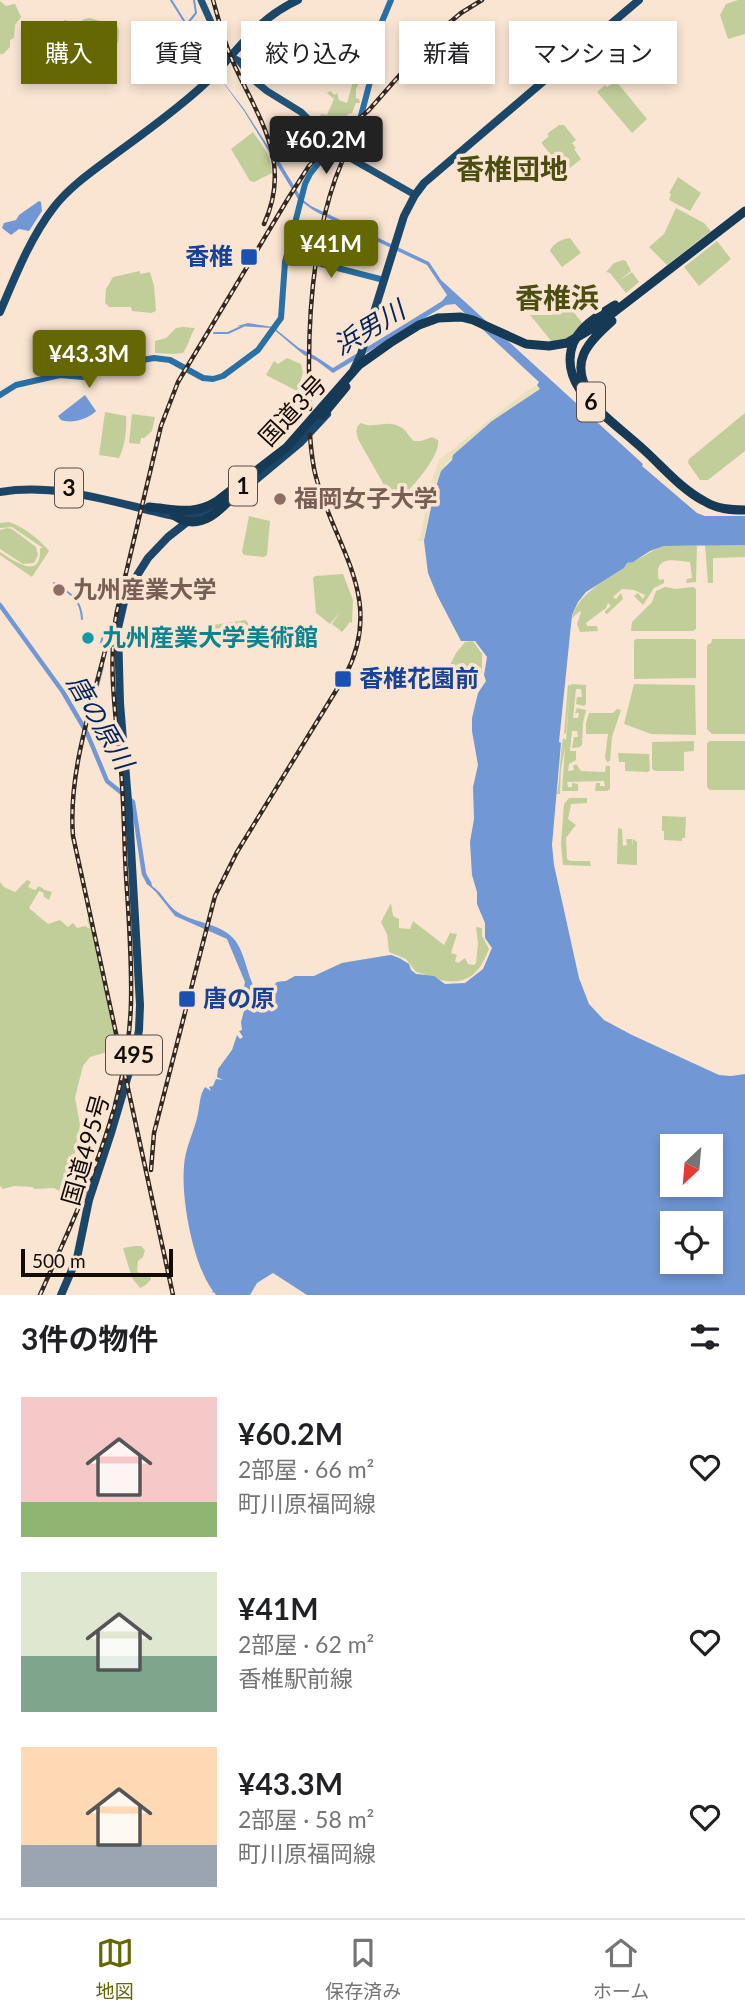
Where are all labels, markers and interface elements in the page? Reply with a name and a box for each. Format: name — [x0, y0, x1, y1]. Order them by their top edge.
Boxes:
chip: 購入 — [21, 21, 117, 84]
chip: 賃貸 — [131, 21, 227, 84]
chip: 絞り込み — [241, 21, 385, 84]
chip: 新着 — [399, 21, 495, 84]
chip: マンション — [509, 21, 677, 84]
pin: ¥60.2M — [269, 116, 383, 176]
text: ¥60.2M — [286, 125, 366, 153]
district label: 香椎団地 — [456, 151, 568, 185]
pin: ¥41M — [290, 220, 372, 280]
text: ¥41M — [300, 229, 362, 257]
place label: 香椎 — [185, 241, 233, 270]
marker: 香椎 — [239, 247, 259, 267]
district label: 香椎浜 — [515, 280, 599, 314]
water label: 浜男川 — [327, 292, 413, 361]
pin: ¥43.3M — [32, 330, 146, 390]
text: ¥43.3M — [49, 339, 129, 367]
street label: 国道3号 — [252, 369, 332, 451]
road number: 6 — [577, 382, 605, 422]
road number: 1 — [229, 466, 257, 506]
road number: 3 — [55, 468, 83, 508]
place label: 福岡女子大学 — [294, 483, 438, 512]
marker: 福岡女子大学 — [272, 491, 288, 507]
place label: 九州産業大学 — [73, 574, 217, 603]
marker: 九州産業大学 — [51, 582, 67, 598]
place label: 九州産業大学美術館 — [102, 622, 318, 651]
marker: 九州産業大学美術館 — [80, 630, 96, 646]
place label: 香椎花園前 — [359, 663, 479, 692]
water label: 唐の原川 — [61, 668, 142, 777]
marker: 香椎花園前 — [333, 669, 353, 689]
place label: 唐の原 — [203, 983, 275, 1012]
marker: 唐の原 — [177, 989, 197, 1009]
road number: 495 — [106, 1036, 162, 1074]
street label: 国道495号 — [55, 1091, 114, 1208]
north arrow — [660, 1134, 723, 1197]
map controls — [660, 1134, 723, 1274]
button: locate — [660, 1211, 723, 1274]
scale bar — [21, 1246, 173, 1278]
text: 500 m — [32, 1249, 86, 1272]
icon: filters — [686, 1318, 724, 1356]
text: 3件の物件 — [21, 1320, 158, 1356]
text: ¥60.2M — [238, 1415, 343, 1451]
icon: home — [77, 1425, 161, 1509]
icon: heart — [686, 1448, 724, 1486]
text: 2部屋 · 66 m² — [238, 1455, 374, 1483]
text: 町川原福岡線 — [238, 1489, 376, 1517]
text: ¥41M — [238, 1590, 319, 1626]
icon: home — [77, 1600, 161, 1684]
icon: heart — [686, 1623, 724, 1661]
text: 2部屋 · 62 m² — [238, 1630, 374, 1658]
text: 香椎駅前線 — [238, 1664, 353, 1692]
text: ¥43.3M — [238, 1765, 343, 1801]
icon: home — [77, 1775, 161, 1859]
icon: heart — [686, 1798, 724, 1836]
text: 2部屋 · 58 m² — [238, 1805, 374, 1833]
text: 町川原福岡線 — [238, 1839, 376, 1867]
tab: 地図 — [96, 1934, 134, 2003]
tab: 保存済み — [325, 1934, 401, 2003]
tab: ホーム — [593, 1934, 649, 2003]

